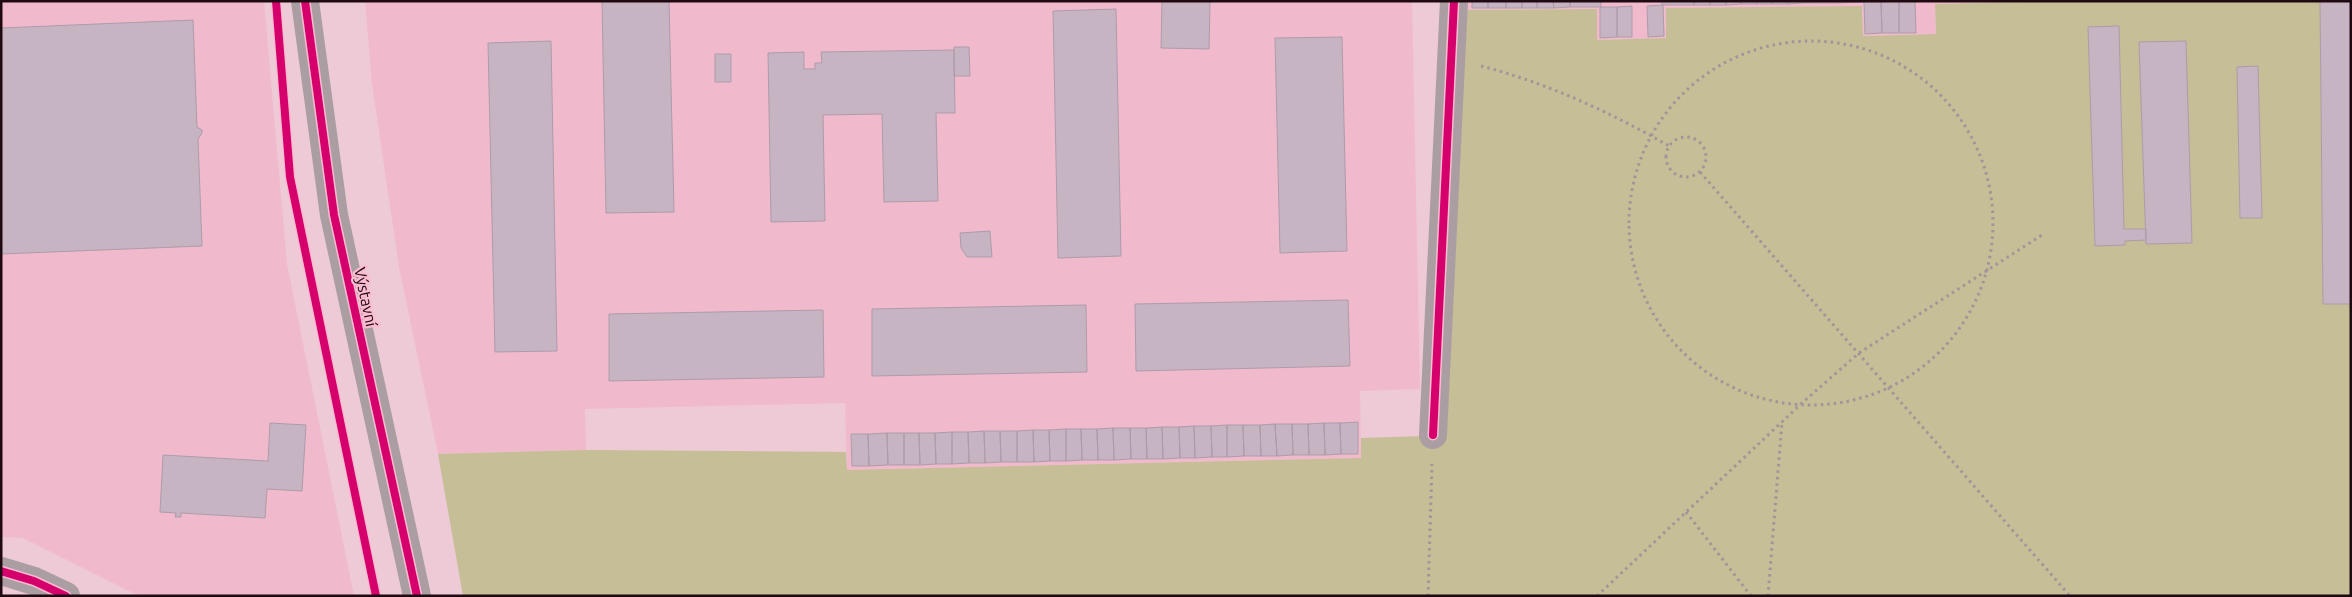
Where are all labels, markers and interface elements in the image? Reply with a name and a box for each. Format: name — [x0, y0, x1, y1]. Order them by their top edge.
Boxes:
street label: Výstavní — [351, 266, 381, 329]

